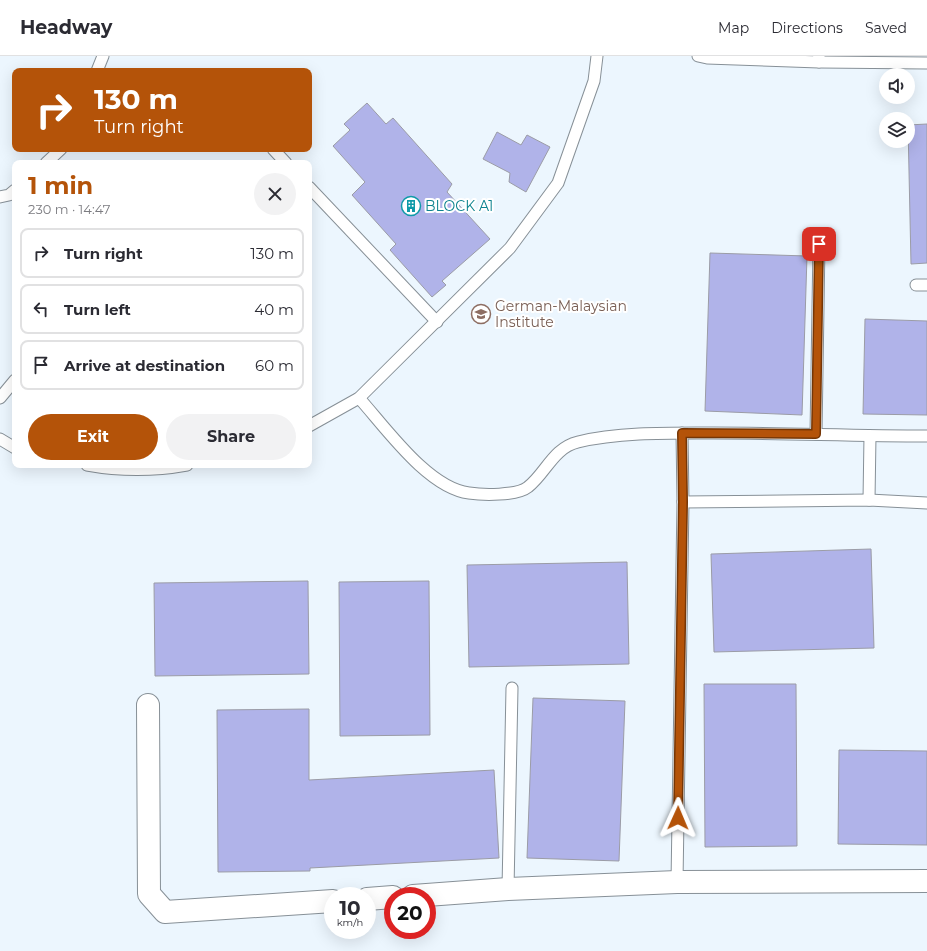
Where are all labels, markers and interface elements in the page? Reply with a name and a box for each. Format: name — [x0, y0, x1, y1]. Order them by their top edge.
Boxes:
text: Headway — [20, 16, 112, 39]
text: Map — [718, 19, 749, 37]
text: Directions — [771, 19, 843, 37]
text: Saved — [865, 19, 907, 37]
map controls — [879, 68, 915, 148]
button: sound — [879, 68, 915, 104]
text: 130 m — [94, 82, 178, 116]
icon: right — [28, 84, 80, 136]
button: layers — [879, 112, 915, 148]
text: Turn right — [94, 116, 184, 138]
text: 1 min — [28, 171, 93, 200]
button: close — [254, 173, 296, 215]
building icon: BLOCK A1 — [400, 195, 422, 217]
place label: BLOCK A1 — [425, 197, 493, 215]
text: 230 m · 14:47 — [28, 201, 110, 217]
pin — [802, 227, 836, 261]
icon: arrive — [808, 233, 830, 255]
icon: right — [30, 242, 52, 264]
text: Turn right — [64, 244, 143, 263]
text: 130 m — [250, 244, 294, 263]
place label: German-Malaysian Institute — [495, 297, 627, 331]
icon: left — [30, 298, 52, 320]
text: Turn left — [64, 300, 131, 319]
text: 40 m — [254, 300, 294, 319]
school or university icon: German-Malaysian Institute — [470, 303, 492, 325]
icon: arrive — [30, 354, 52, 376]
text: Arrive at destination — [64, 356, 225, 375]
text: 60 m — [255, 356, 294, 375]
button: Exit — [28, 414, 158, 460]
button: Share — [166, 414, 296, 460]
position arrow — [657, 797, 699, 839]
speed limit sign: 20 — [384, 887, 436, 939]
text: 10 — [339, 896, 361, 920]
text: km/h — [337, 916, 363, 929]

